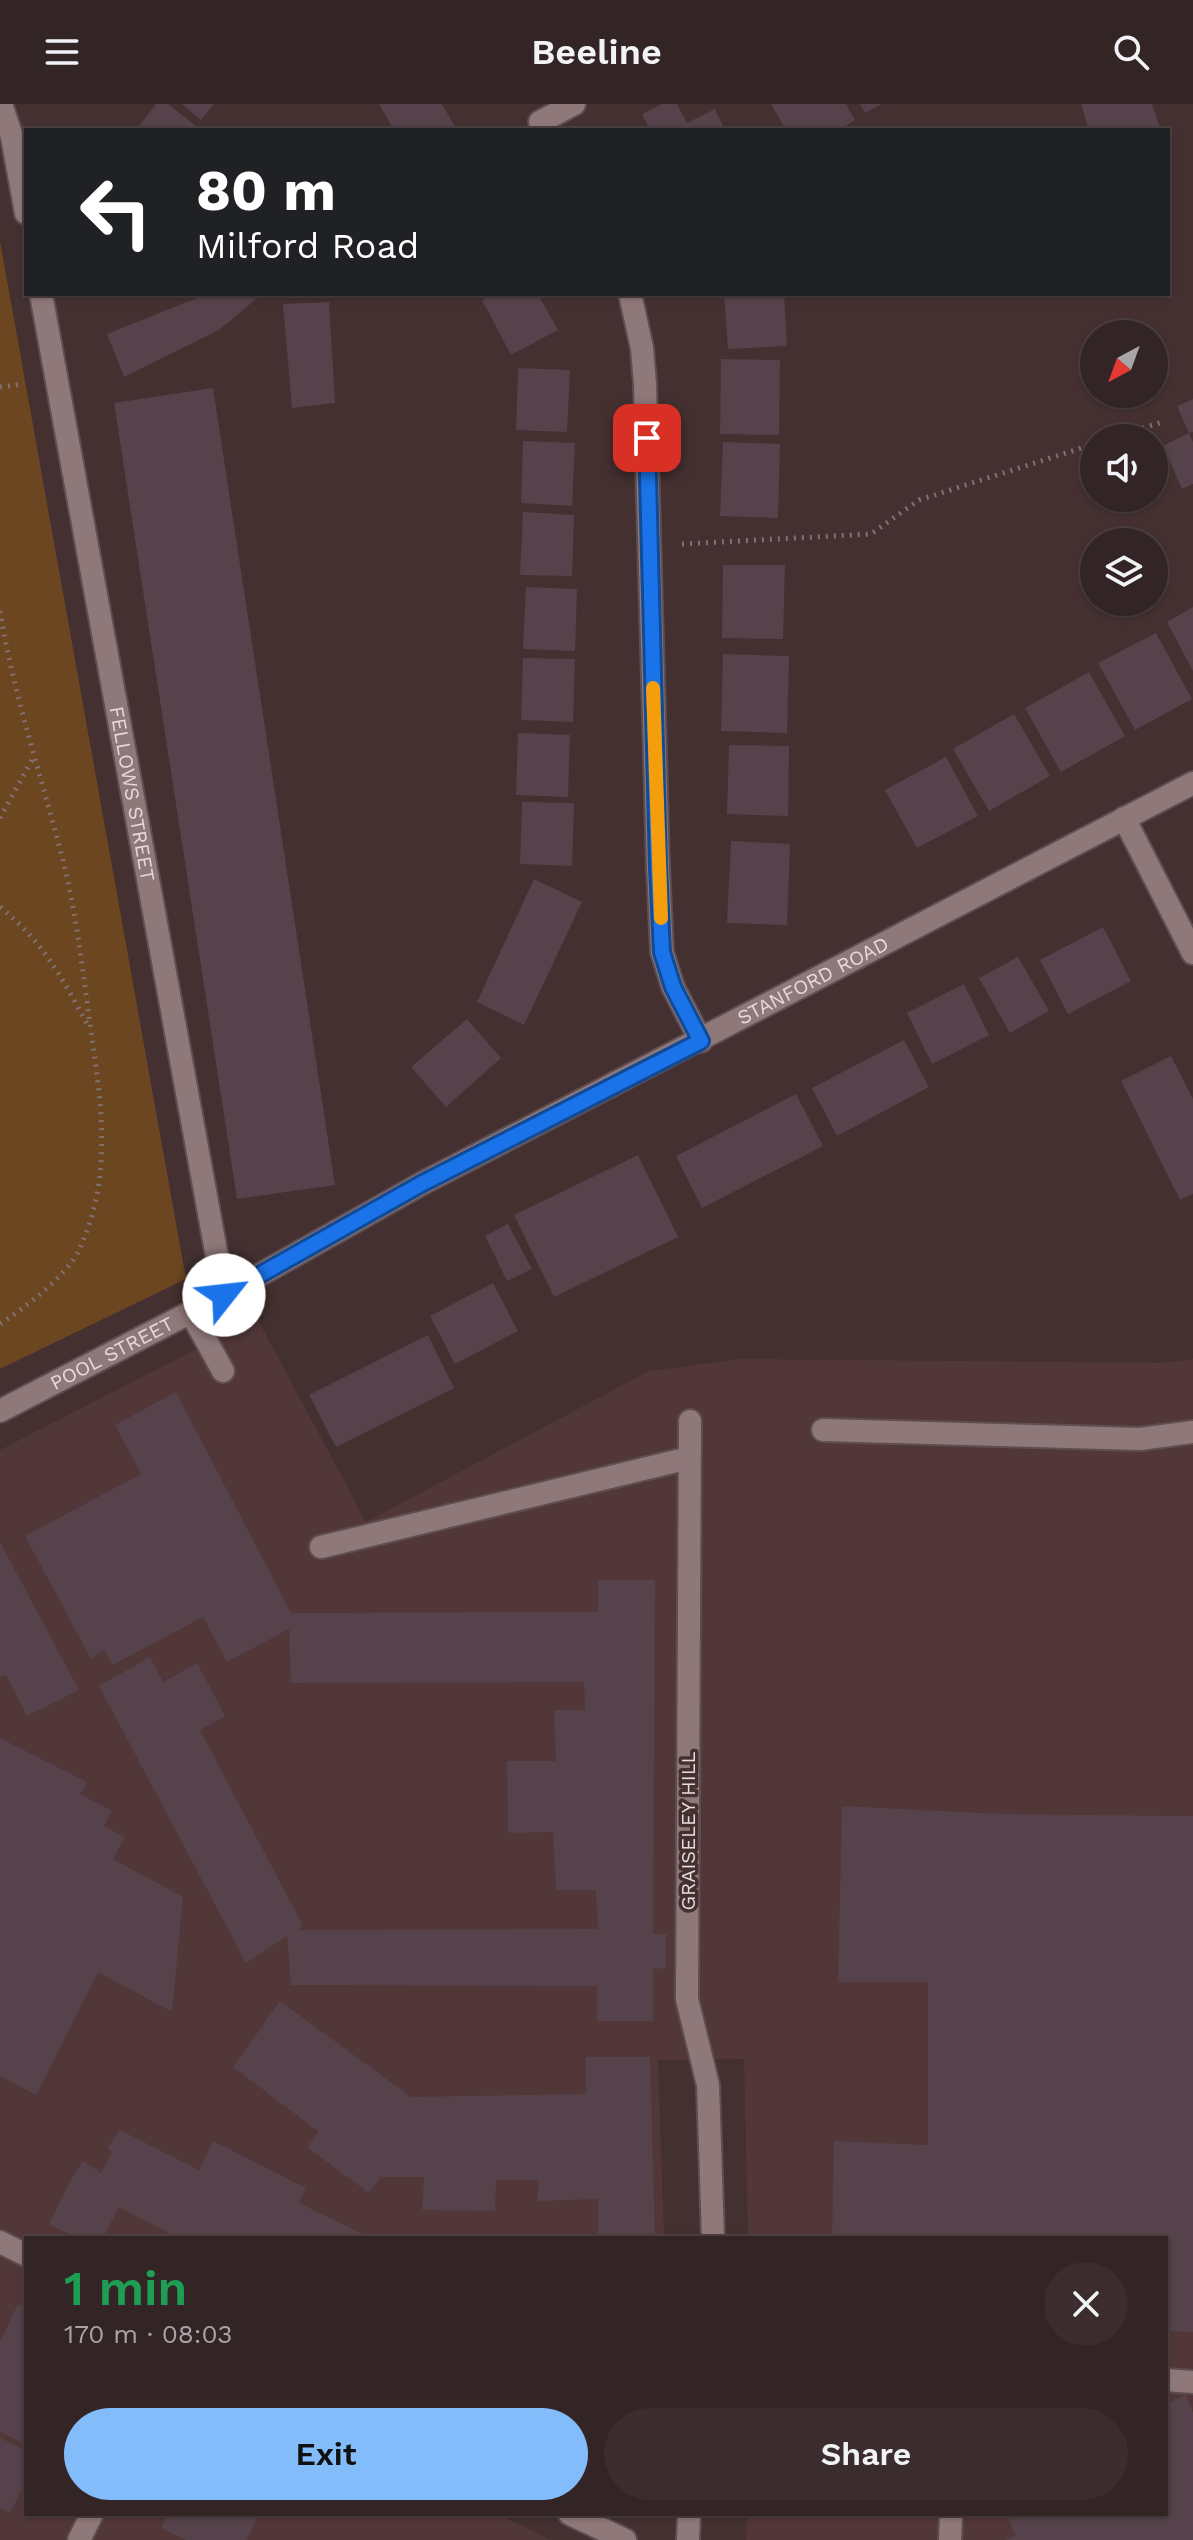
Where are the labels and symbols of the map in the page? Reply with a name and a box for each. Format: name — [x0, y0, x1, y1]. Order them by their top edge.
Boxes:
north arrow — [1080, 320, 1168, 408]
pin — [613, 404, 681, 472]
street label: FELLOWS STREET — [105, 704, 160, 883]
street label: STANFORD ROAD — [733, 931, 893, 1030]
position arrow — [182, 1253, 266, 1337]
street label: POOL STREET — [46, 1311, 178, 1395]
street label: GRAISELEY HILL — [676, 1751, 700, 1911]

